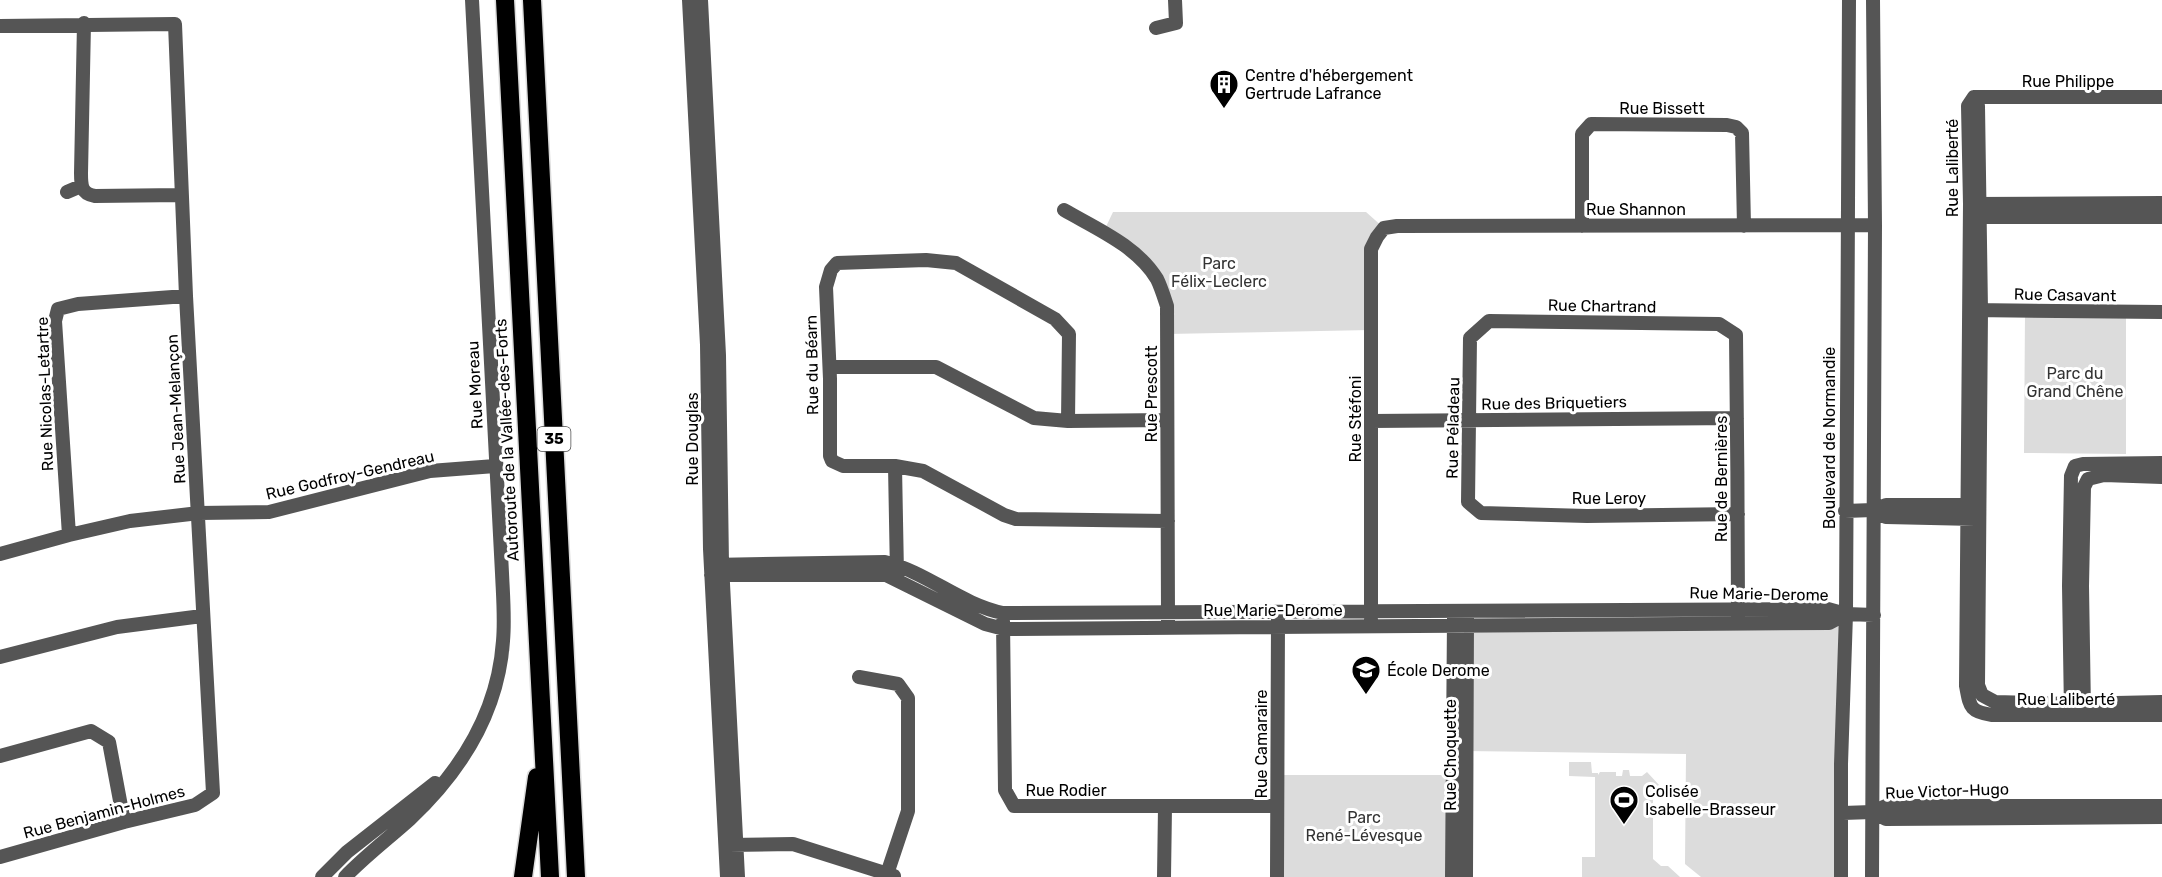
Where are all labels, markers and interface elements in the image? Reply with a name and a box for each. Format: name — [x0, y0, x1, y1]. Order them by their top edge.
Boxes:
place label: Centre d'hébergement Gertrude Lafrance — [1245, 66, 1413, 103]
building icon: Centre d'hébergement Gertrude Lafrance — [1208, 68, 1240, 110]
street label: Rue Philippe — [2022, 72, 2114, 91]
street label: Rue Bissett — [1619, 99, 1705, 118]
street label: Rue Laliberté — [1943, 119, 1962, 217]
street label: Rue Shannon — [1586, 200, 1686, 219]
park label: Parc Félix-Leclerc — [1171, 254, 1267, 291]
street label: Rue Casavant — [2014, 285, 2116, 305]
street label: Rue Chartrand — [1548, 296, 1656, 316]
street label: Rue du Béarn — [802, 315, 822, 415]
street label: Rue Nicolas-Letartre — [33, 316, 57, 471]
street label: Autoroute de la Vallée-des-Forts — [491, 318, 523, 562]
street label: Rue Jean-Melançon — [163, 334, 189, 484]
street label: Rue Moreau — [463, 340, 487, 430]
street label: Rue Prescott — [1142, 346, 1161, 442]
street label: Boulevard de Normandie — [1820, 347, 1839, 529]
park label: Parc du Grand Chêne — [2027, 364, 2123, 401]
street label: Rue Stéfoni — [1346, 376, 1365, 462]
street label: Rue Péladeau — [1443, 377, 1463, 479]
street label: Rue Douglas — [683, 392, 702, 486]
street label: Rue des Briquetiers — [1481, 392, 1627, 414]
street label: Rue de Bernières — [1712, 416, 1731, 542]
road number: 35 — [538, 427, 570, 451]
street label: Rue Godfroy-Gendreau — [264, 446, 436, 504]
street label: Rue Leroy — [1572, 489, 1646, 508]
street label: Rue Marie-Derome — [1689, 583, 1829, 605]
street label: Rue Marie-Derome — [1203, 601, 1343, 620]
school or university icon: École Derome — [1350, 654, 1382, 696]
place label: École Derome — [1387, 661, 1490, 680]
street label: Rue Camaraire — [1252, 689, 1271, 799]
street label: Rue Laliberté — [2017, 690, 2115, 709]
street label: Rue Choquette — [1441, 699, 1460, 811]
street label: Rue Victor-Hugo — [1885, 779, 2009, 803]
street label: Rue Benjamin-Holmes — [21, 781, 187, 843]
street label: Rue Rodier — [1026, 781, 1107, 800]
place label: Colisée Isabelle-Brasseur — [1645, 782, 1776, 819]
sports icon: Colisée Isabelle-Brasseur — [1608, 784, 1640, 826]
park label: Parc René-Lévesque — [1306, 808, 1423, 845]

